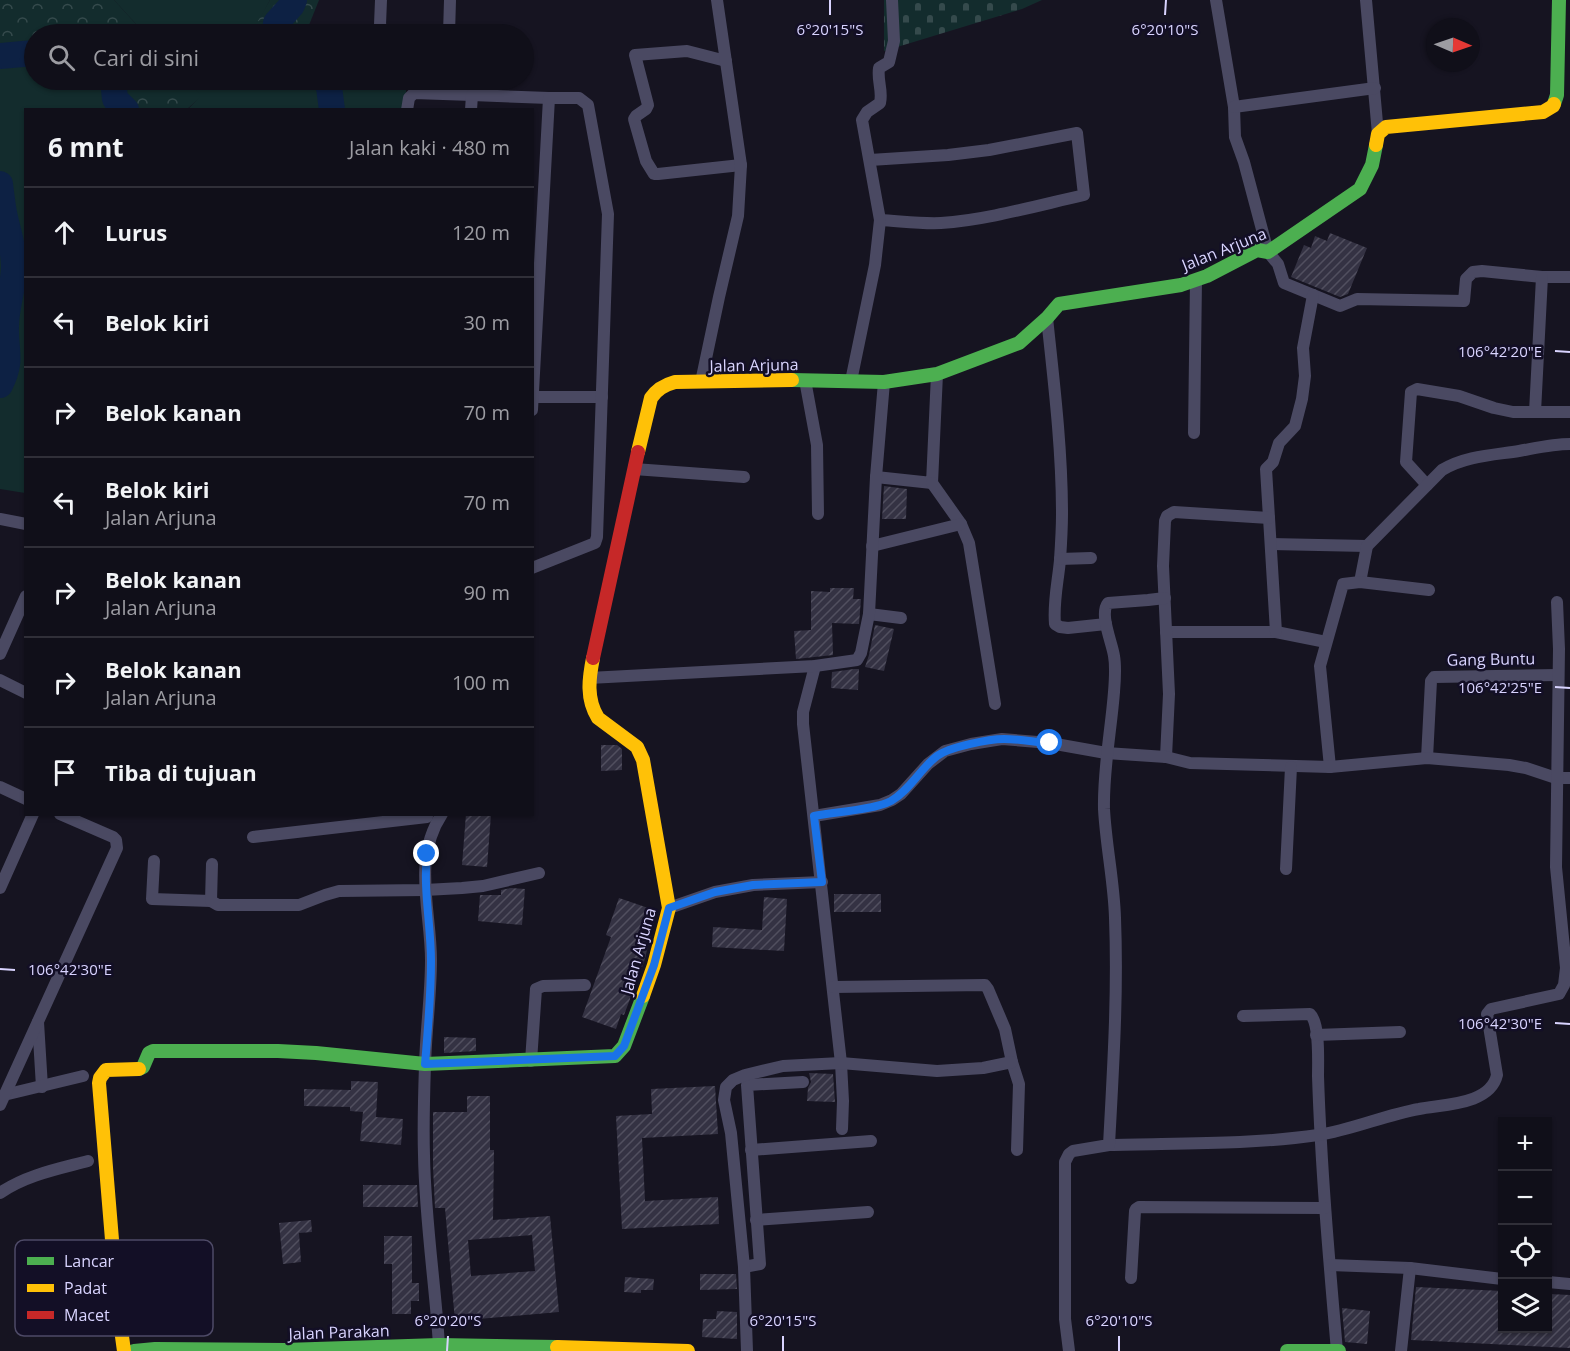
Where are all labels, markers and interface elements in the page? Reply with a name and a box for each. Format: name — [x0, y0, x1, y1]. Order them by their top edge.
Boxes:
north arrow — [1426, 18, 1480, 72]
text: 6°20'15"S — [797, 19, 863, 39]
text: 6°20'10"S — [1132, 19, 1198, 39]
search box — [24, 24, 534, 90]
icon: search — [45, 41, 78, 74]
text: Cari di sini — [93, 42, 199, 72]
text: 6 mnt — [48, 129, 124, 165]
text: Jalan kaki · 480 m — [349, 134, 510, 161]
icon: ahead — [48, 216, 81, 249]
text: Lurus — [105, 217, 167, 247]
text: 120 m — [452, 219, 510, 246]
street label: Jalan Arjuna — [1177, 222, 1270, 277]
icon: left — [48, 306, 81, 339]
text: Belok kiri — [105, 307, 210, 337]
text: 30 m — [463, 309, 510, 336]
text: 106°42'20"E — [1458, 341, 1542, 361]
street label: Jalan Arjuna — [707, 353, 799, 377]
icon: right — [48, 396, 81, 429]
text: Belok kanan — [105, 397, 242, 427]
text: 70 m — [463, 399, 510, 426]
text: Belok kiri — [105, 474, 210, 504]
icon: left — [48, 486, 81, 519]
text: 70 m — [463, 489, 510, 516]
text: Jalan Arjuna — [105, 504, 217, 531]
text: Belok kanan — [105, 564, 242, 594]
icon: right — [48, 576, 81, 609]
text: 90 m — [463, 579, 510, 606]
text: Jalan Arjuna — [105, 594, 217, 621]
street label: Gang Buntu — [1446, 647, 1536, 671]
text: Belok kanan — [105, 654, 242, 684]
icon: right — [48, 666, 81, 699]
text: 100 m — [452, 669, 510, 696]
text: 106°42'25"E — [1458, 677, 1542, 697]
text: Jalan Arjuna — [105, 684, 217, 711]
route start — [1036, 729, 1062, 755]
icon: arrive — [48, 756, 81, 789]
text: Tiba di tujuan — [105, 757, 257, 787]
route end — [413, 840, 439, 866]
street label: Jalan Arjuna — [615, 905, 661, 999]
text: 106°42'30"E — [28, 959, 112, 979]
text: 106°42'30"E — [1458, 1013, 1542, 1033]
map controls — [1498, 1117, 1552, 1333]
button: + — [1498, 1117, 1552, 1171]
button: − — [1498, 1171, 1552, 1225]
button: locate — [1498, 1225, 1552, 1279]
legend — [15, 1240, 213, 1336]
text: Lancar — [64, 1250, 115, 1272]
text: Padat — [64, 1277, 107, 1299]
button: layers — [1498, 1279, 1552, 1333]
text: Macet — [64, 1304, 110, 1326]
text: 6°20'20"S — [415, 1310, 481, 1330]
text: 6°20'15"S — [750, 1310, 816, 1330]
text: 6°20'10"S — [1086, 1310, 1152, 1330]
street label: Jalan Parakan — [286, 1319, 390, 1345]

